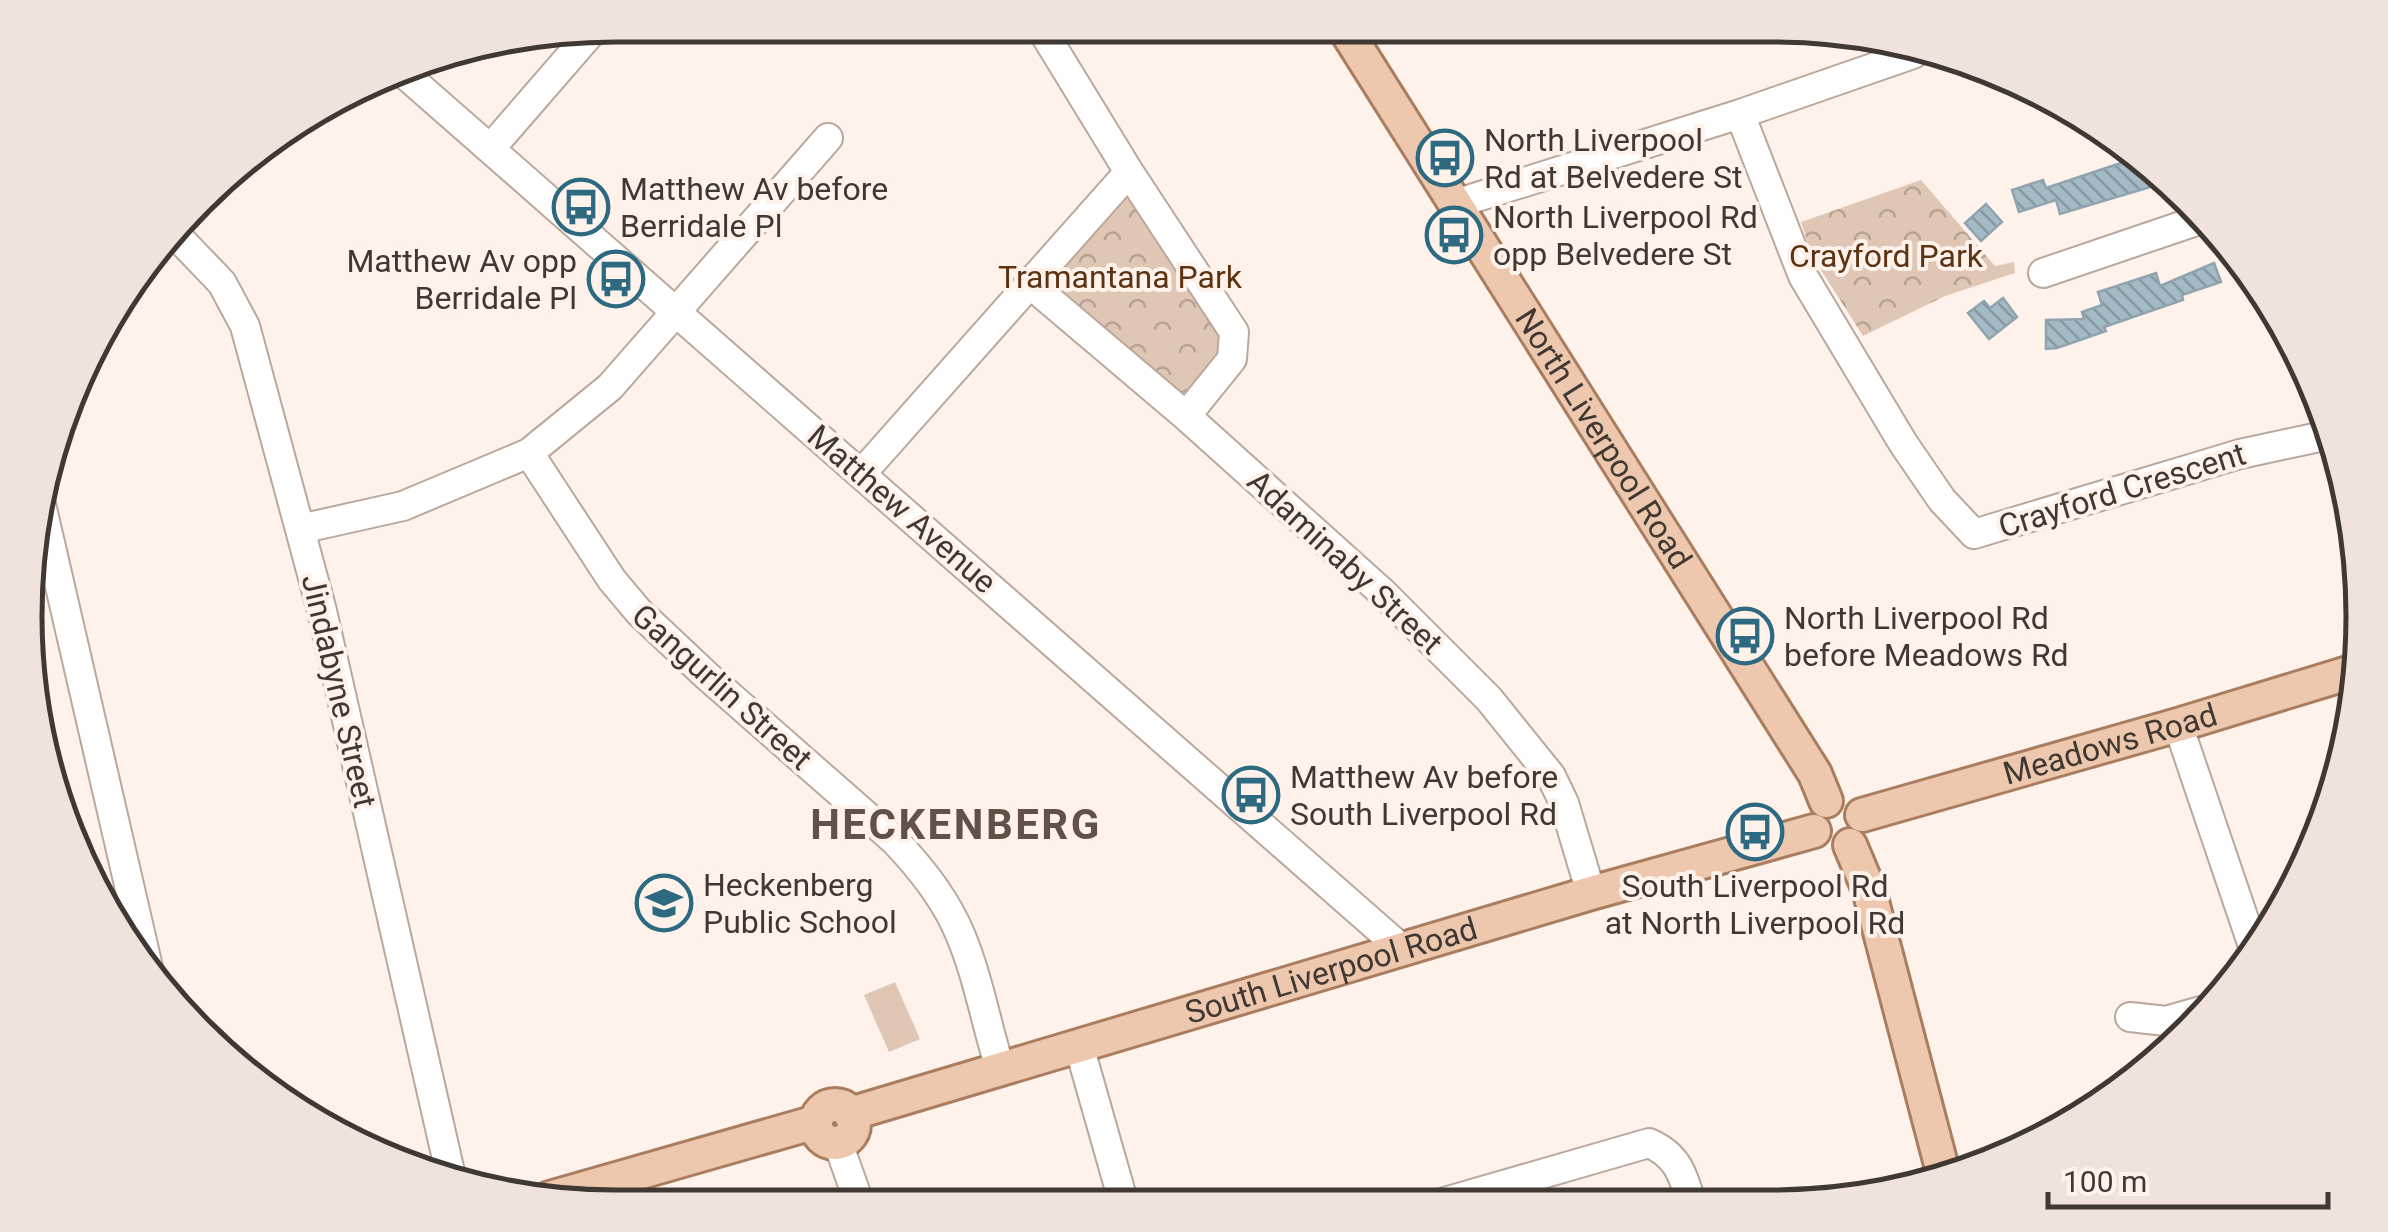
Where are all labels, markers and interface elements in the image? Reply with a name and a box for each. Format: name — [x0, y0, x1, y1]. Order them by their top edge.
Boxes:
place label: North Liverpool Rd at Belvedere St — [1484, 121, 1742, 196]
bus stop icon: North Liverpool Rd at Belvedere St — [1415, 128, 1475, 188]
place label: Matthew Av before Berridale Pl — [620, 170, 888, 245]
bus stop icon: Matthew Av before Berridale Pl — [551, 177, 611, 237]
place label: North Liverpool Rd opp Belvedere St — [1493, 198, 1758, 273]
bus stop icon: North Liverpool Rd opp Belvedere St — [1424, 205, 1484, 265]
park label: Crayford Park — [1789, 237, 1984, 275]
place label: Matthew Av opp Berridale Pl — [346, 242, 577, 317]
bus stop icon: Matthew Av opp Berridale Pl — [586, 249, 646, 309]
park label: Tramantana Park — [998, 258, 1243, 296]
street label: North Liverpool Road — [1507, 302, 1700, 576]
street label: Matthew Avenue — [800, 417, 1004, 601]
street label: Crayford Crescent — [1994, 434, 2250, 546]
street label: Adaminaby Street — [1240, 462, 1450, 662]
street label: Jindabyne Street — [294, 571, 384, 811]
street label: Gangurlin Street — [624, 596, 820, 778]
place label: North Liverpool Rd before Meadows Rd — [1784, 599, 2069, 674]
bus stop icon: North Liverpool Rd before Meadows Rd — [1715, 606, 1775, 666]
street label: Meadows Road — [1999, 695, 2222, 793]
place label: Matthew Av before South Liverpool Rd — [1290, 758, 1558, 833]
bus stop icon: Matthew Av before South Liverpool Rd — [1221, 765, 1281, 825]
district label: HECKENBERG — [810, 800, 1102, 849]
bus stop icon: South Liverpool Rd at North Liverpool Rd — [1725, 802, 1785, 862]
place label: Heckenberg Public School — [703, 866, 897, 941]
place label: South Liverpool Rd at North Liverpool Rd — [1605, 867, 1905, 942]
school or university icon: Heckenberg Public School — [634, 873, 694, 933]
street label: South Liverpool Road — [1181, 909, 1482, 1032]
scale bar — [2048, 1147, 2328, 1209]
text: 100 m — [2063, 1164, 2147, 1199]

